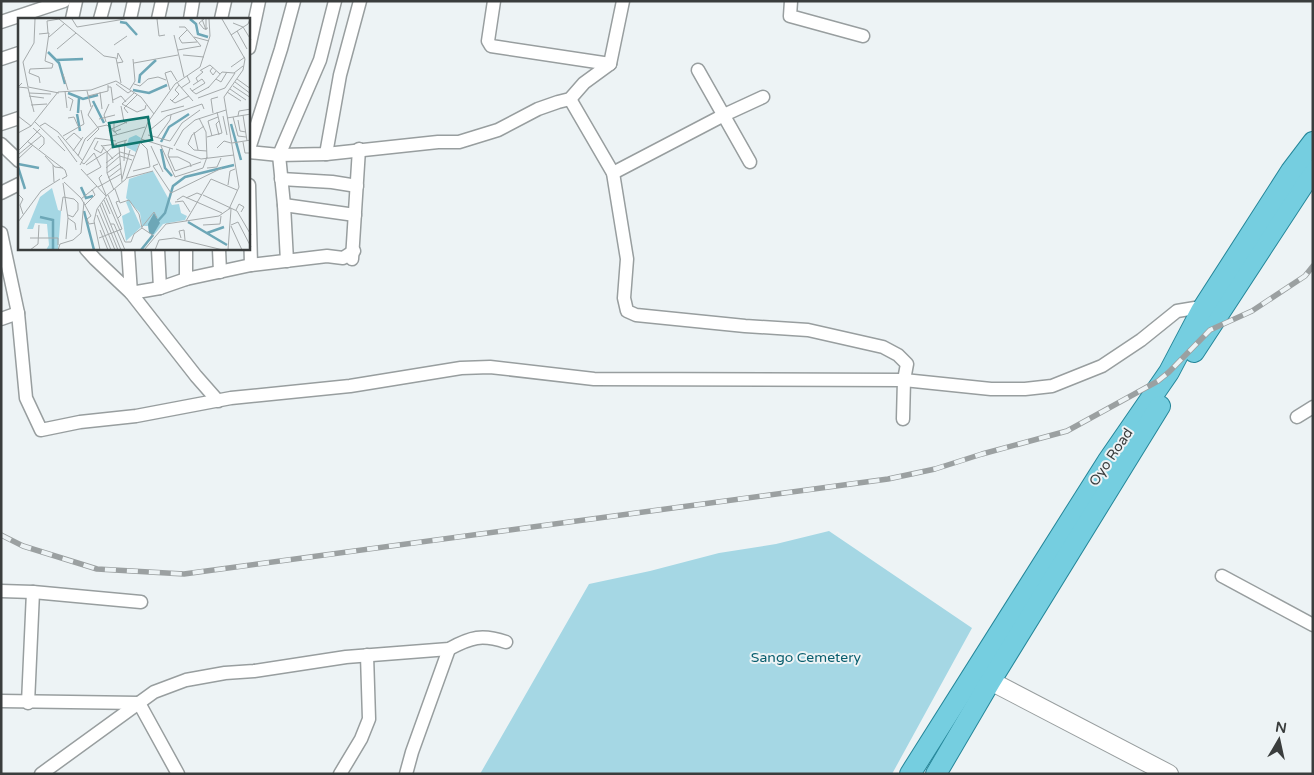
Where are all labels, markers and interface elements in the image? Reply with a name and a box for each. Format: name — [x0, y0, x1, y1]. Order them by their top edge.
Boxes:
inset map — [18, 18, 250, 250]
street label: Oyo Road — [1085, 425, 1137, 489]
park label: Sango Cemetery — [751, 649, 862, 666]
north arrow — [1254, 715, 1304, 765]
text: N — [1274, 718, 1288, 737]

